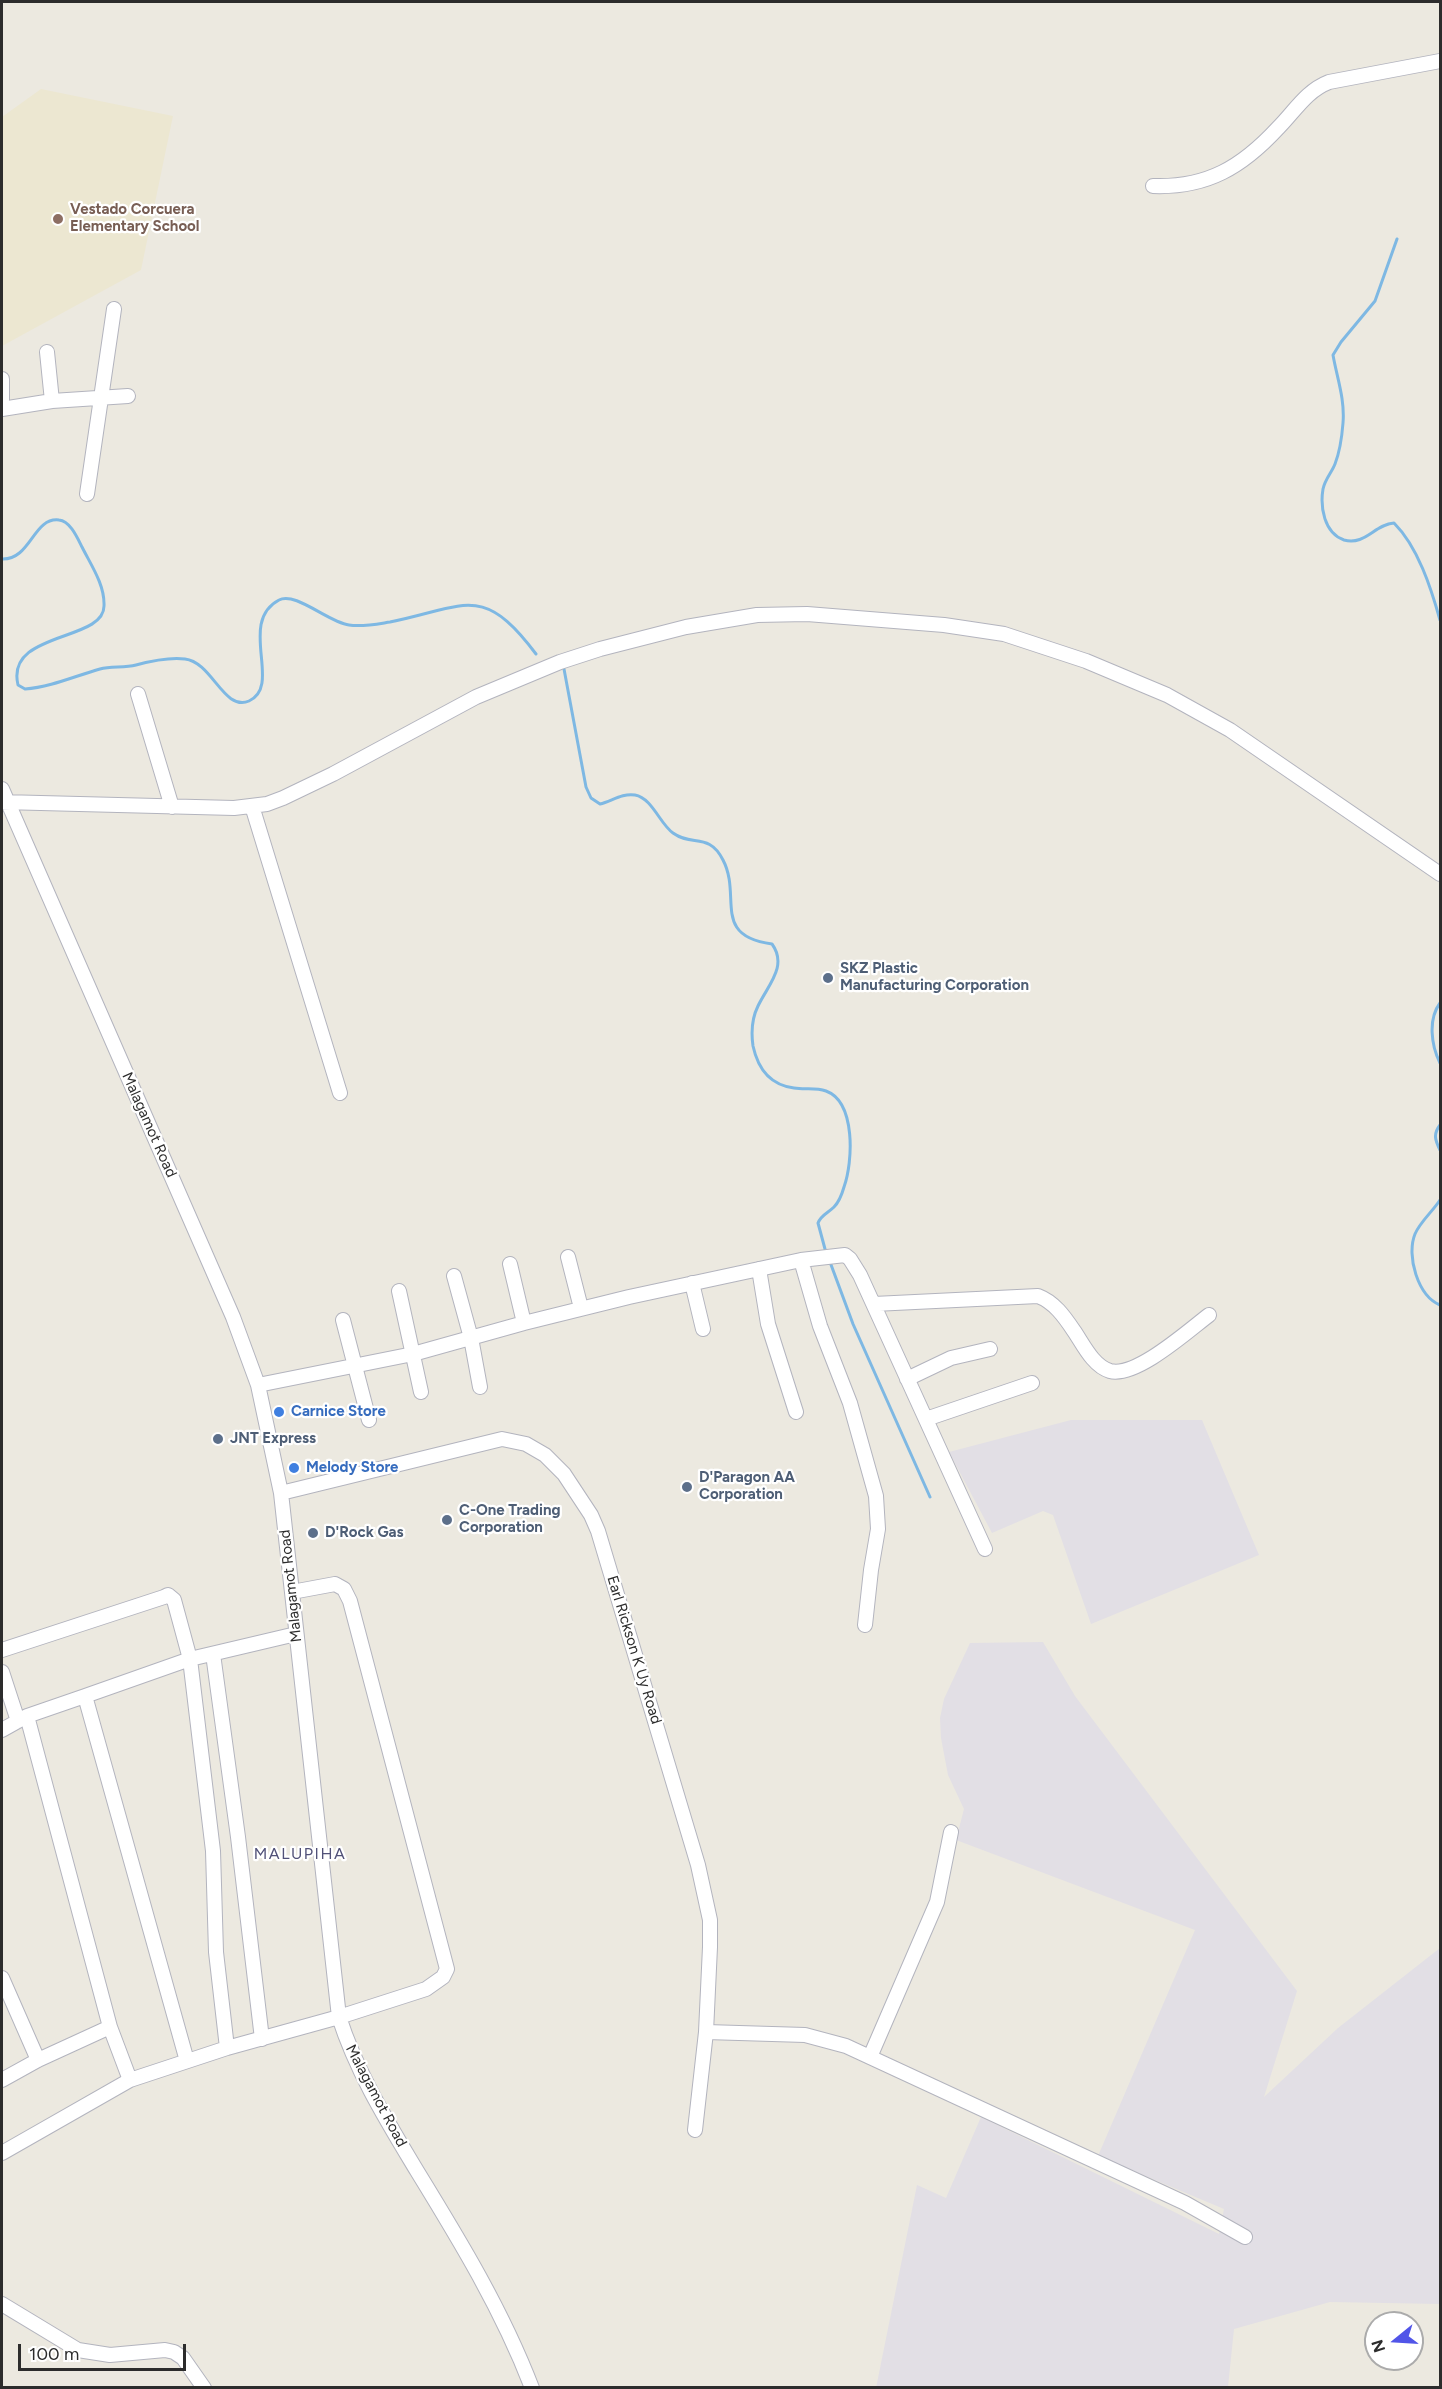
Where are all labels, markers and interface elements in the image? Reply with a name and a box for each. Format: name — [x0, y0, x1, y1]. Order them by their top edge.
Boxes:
place label: Vestado Corcuera Elementary School — [70, 201, 199, 236]
marker: Vestado Corcuera Elementary School — [51, 212, 65, 226]
place label: SKZ Plastic Manufacturing Corporation — [840, 960, 1029, 995]
marker: SKZ Plastic Manufacturing Corporation — [821, 971, 835, 985]
street label: Malagamot Road — [118, 1070, 180, 1180]
place label: Carnice Store — [291, 1403, 386, 1421]
marker: Carnice Store — [272, 1405, 286, 1419]
place label: JNT Express — [230, 1430, 316, 1448]
marker: JNT Express — [211, 1432, 225, 1446]
place label: Melody Store — [306, 1459, 398, 1477]
marker: Melody Store — [287, 1461, 301, 1475]
place label: D'Paragon AA Corporation — [699, 1469, 795, 1504]
marker: D'Paragon AA Corporation — [680, 1480, 694, 1494]
place label: C-One Trading Corporation — [459, 1502, 560, 1537]
marker: C-One Trading Corporation — [440, 1513, 454, 1527]
place label: D'Rock Gas — [325, 1524, 404, 1542]
marker: D'Rock Gas — [306, 1526, 320, 1540]
street label: Malagamot Road — [276, 1529, 306, 1643]
street label: Earl Rickson K Uy Road — [603, 1574, 665, 1726]
district label: MALUPIHA — [254, 1844, 346, 1864]
street label: Malagamot Road — [342, 2042, 410, 2150]
north arrow — [1364, 2311, 1424, 2371]
scale bar — [21, 2332, 189, 2370]
text: N — [1367, 2337, 1389, 2355]
text: 100 m — [29, 2343, 79, 2365]

